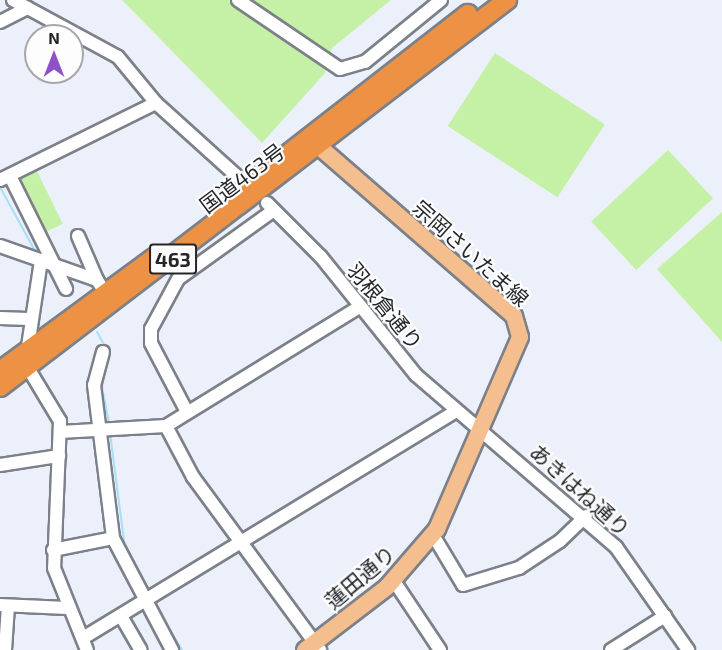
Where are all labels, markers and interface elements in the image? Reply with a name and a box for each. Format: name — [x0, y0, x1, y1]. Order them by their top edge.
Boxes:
north arrow — [24, 24, 84, 84]
text: N — [48, 28, 60, 47]
street label: 国道463号 — [195, 138, 289, 218]
street label: 宗岡さいたま線 — [408, 194, 534, 312]
road number: 463 — [149, 242, 197, 276]
street label: 羽根倉通り — [342, 257, 428, 355]
street label: あきはね通り — [525, 438, 635, 542]
street label: 蓮田通り — [320, 540, 400, 614]

